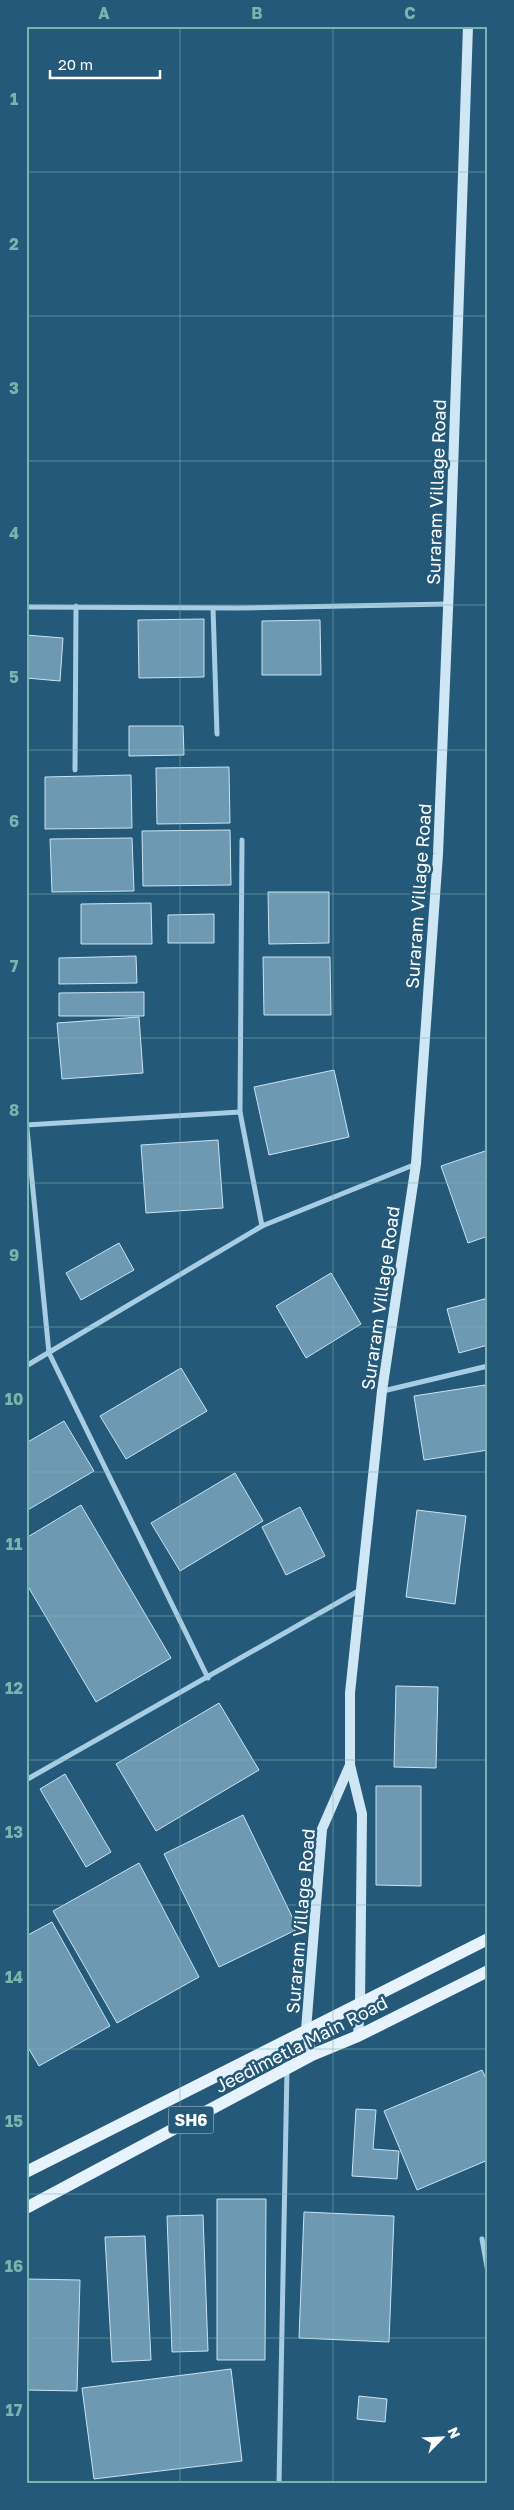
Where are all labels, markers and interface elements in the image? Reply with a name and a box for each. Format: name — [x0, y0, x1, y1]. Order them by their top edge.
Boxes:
text: A — [98, 3, 110, 23]
text: B — [251, 3, 263, 23]
text: C — [404, 3, 416, 23]
scale bar — [50, 48, 160, 80]
text: 20 m — [58, 55, 93, 73]
text: 1 — [10, 89, 18, 109]
text: 2 — [9, 234, 19, 254]
text: 3 — [9, 378, 19, 398]
street label: Suraram Village Road — [422, 399, 450, 585]
text: 4 — [9, 523, 19, 543]
text: 5 — [9, 667, 19, 687]
street label: Suraram Village Road — [401, 803, 435, 989]
text: 6 — [9, 811, 19, 831]
text: 7 — [10, 956, 19, 976]
text: 8 — [9, 1100, 19, 1120]
street label: Suraram Village Road — [356, 1205, 404, 1391]
text: 9 — [9, 1245, 19, 1265]
text: 10 — [5, 1389, 23, 1409]
text: 11 — [6, 1534, 22, 1554]
text: 12 — [5, 1678, 23, 1698]
text: 13 — [5, 1822, 23, 1842]
street label: Suraram Village Road — [281, 1828, 319, 2014]
text: 14 — [5, 1967, 23, 1987]
street label: Jeedimetla Main Road — [211, 1991, 391, 2097]
road number: SH6 — [168, 2106, 214, 2134]
text: 15 — [5, 2111, 23, 2131]
text: 16 — [5, 2256, 23, 2276]
text: 17 — [6, 2400, 23, 2420]
north arrow — [416, 2412, 466, 2462]
text: N — [444, 2424, 464, 2441]

